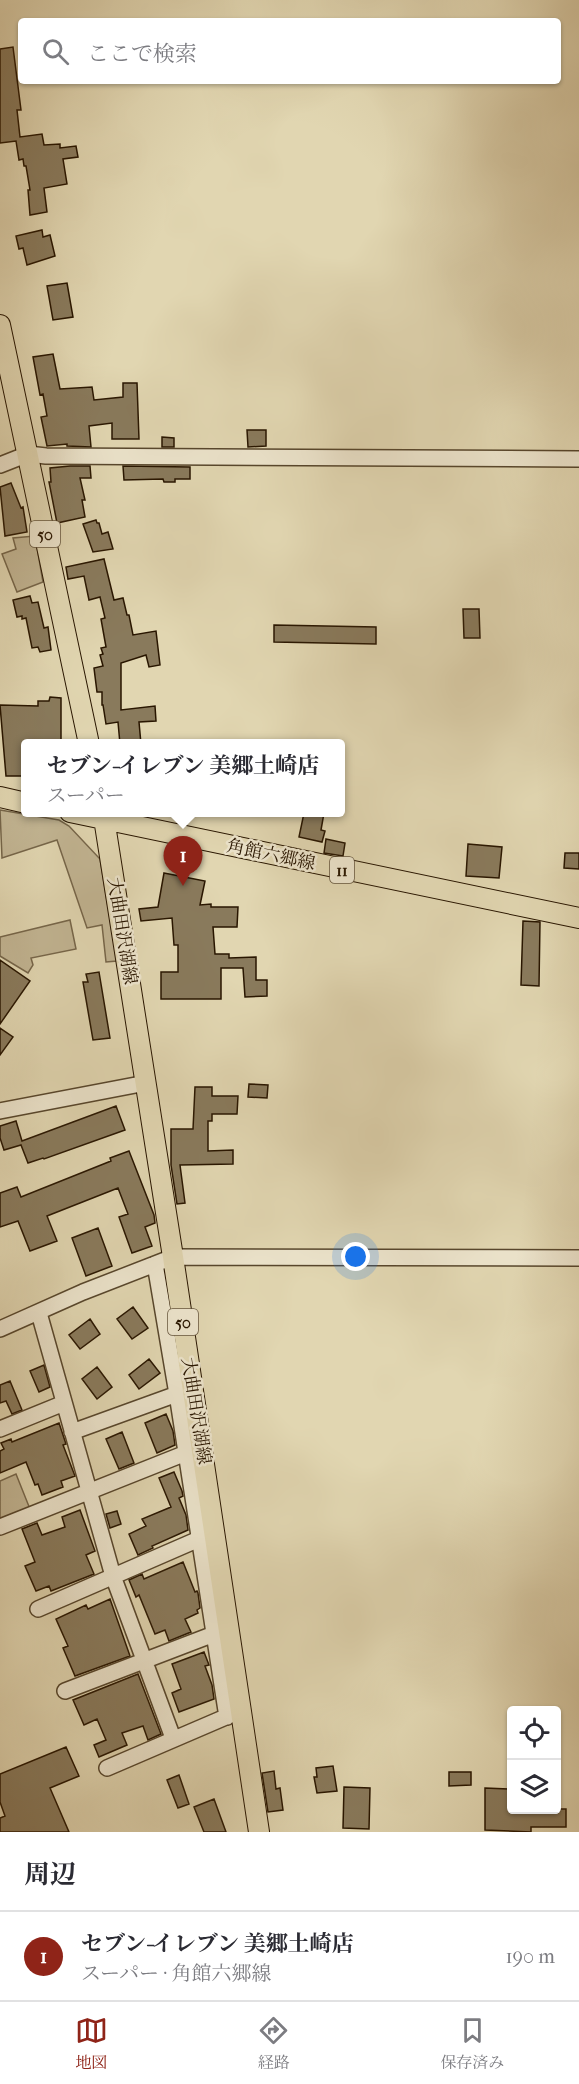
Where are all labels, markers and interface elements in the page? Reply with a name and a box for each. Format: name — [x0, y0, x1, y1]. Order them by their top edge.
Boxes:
search box — [18, 18, 561, 84]
icon: search — [39, 35, 72, 68]
text: ここで検索 — [87, 41, 197, 67]
road number: 50 — [30, 521, 60, 547]
popup — [21, 739, 345, 817]
text: セブン-イレブン 美郷土崎店 — [47, 753, 319, 779]
text: スーパー — [47, 784, 125, 807]
street label: 角館六郷線 — [225, 835, 317, 875]
pin: 1 — [164, 836, 202, 886]
road number: 11 — [330, 857, 354, 883]
street label: 大曲田沢湖線 — [103, 876, 141, 986]
your location — [341, 1242, 370, 1271]
road number: 50 — [168, 1309, 198, 1335]
street label: 大曲田沢湖線 — [177, 1356, 215, 1466]
map controls — [507, 1706, 561, 1814]
button: locate — [507, 1706, 561, 1760]
button: layers — [507, 1760, 561, 1814]
text: 周辺 — [24, 1859, 76, 1890]
text: セブン-イレブン 美郷土崎店 — [81, 1931, 354, 1957]
text: 1 — [40, 1945, 47, 1968]
text: 190 m — [505, 1945, 555, 1968]
text: スーパー · 角館六郷線 — [81, 1962, 272, 1985]
tab: 地図 — [75, 2014, 108, 2073]
tab: 経路 — [257, 2014, 290, 2073]
tab: 保存済み — [440, 2014, 504, 2073]

